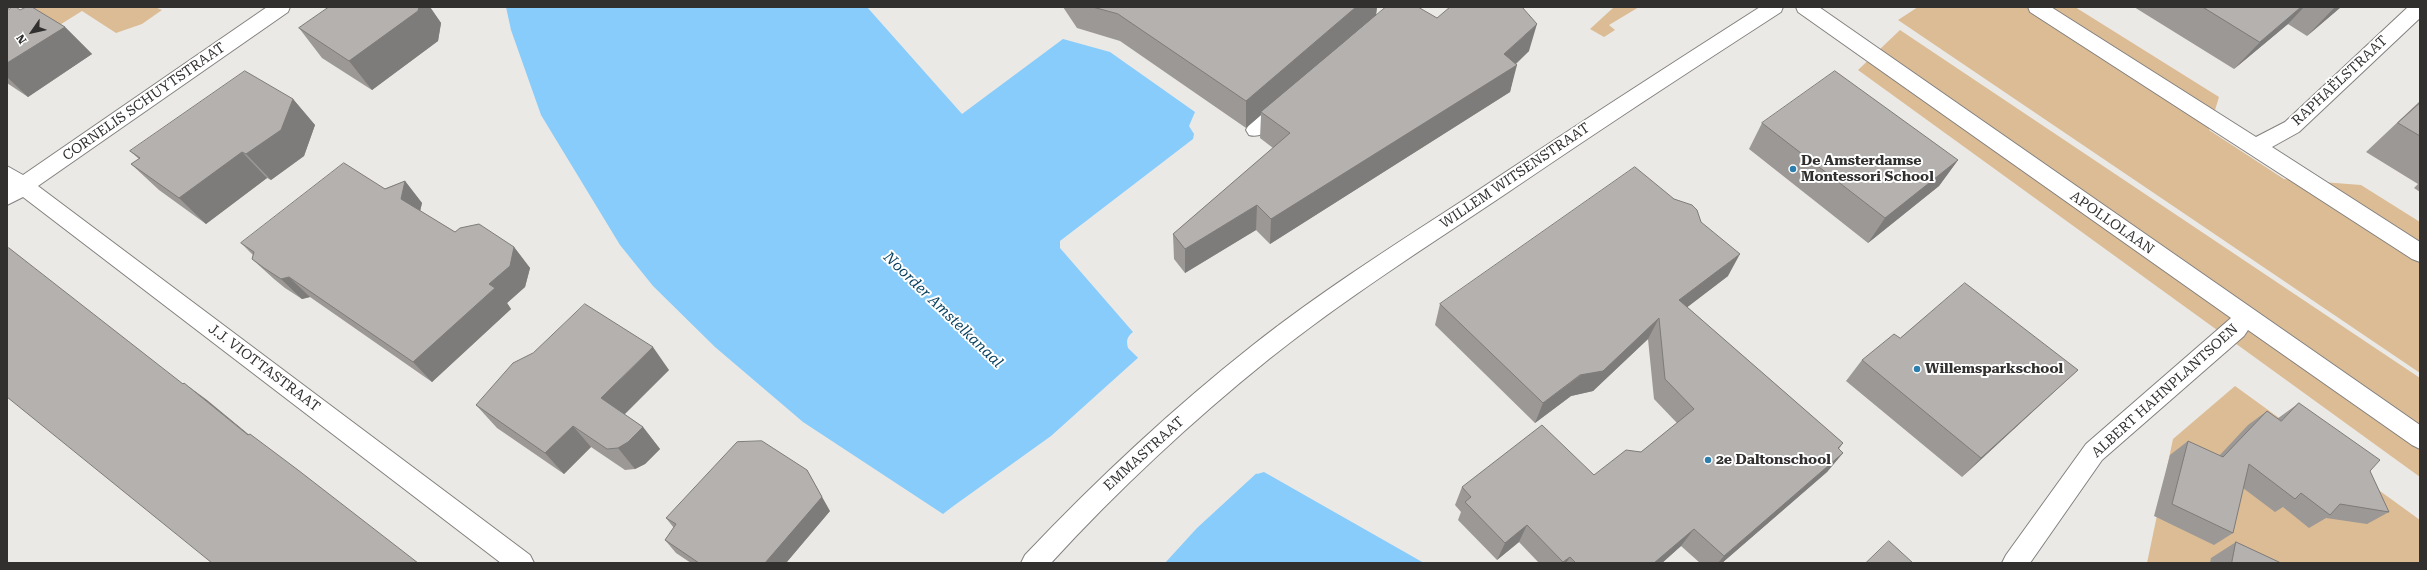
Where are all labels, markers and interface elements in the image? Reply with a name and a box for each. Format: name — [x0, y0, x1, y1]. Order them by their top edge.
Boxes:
north arrow — [12, 12, 52, 52]
text: N — [14, 32, 29, 46]
street label: RAPHAËLSTRAAT — [2289, 33, 2391, 129]
street label: CORNELIS SCHUYTSTRAAT — [60, 39, 228, 165]
street label: WILLEM WITSENSTRAAT — [1437, 120, 1593, 232]
place label: De Amsterdamse Montessori School — [1801, 153, 1934, 186]
marker: De Amsterdamse Montessori School — [1788, 164, 1798, 174]
street label: APOLLOLAAN — [2067, 188, 2157, 258]
water label: Noorder Amstelkanaal — [880, 248, 1006, 372]
street label: J.J. VIOTTASTRAAT — [205, 320, 323, 416]
street label: ALBERT HAHNPLANTSOEN — [2088, 321, 2242, 461]
place label: Willemsparkschool — [1925, 361, 2063, 377]
marker: Willemsparkschool — [1912, 364, 1922, 374]
street label: EMMASTRAAT — [1100, 414, 1188, 494]
place label: 2e Daltonschool — [1716, 452, 1831, 468]
marker: 2e Daltonschool — [1703, 455, 1713, 465]

